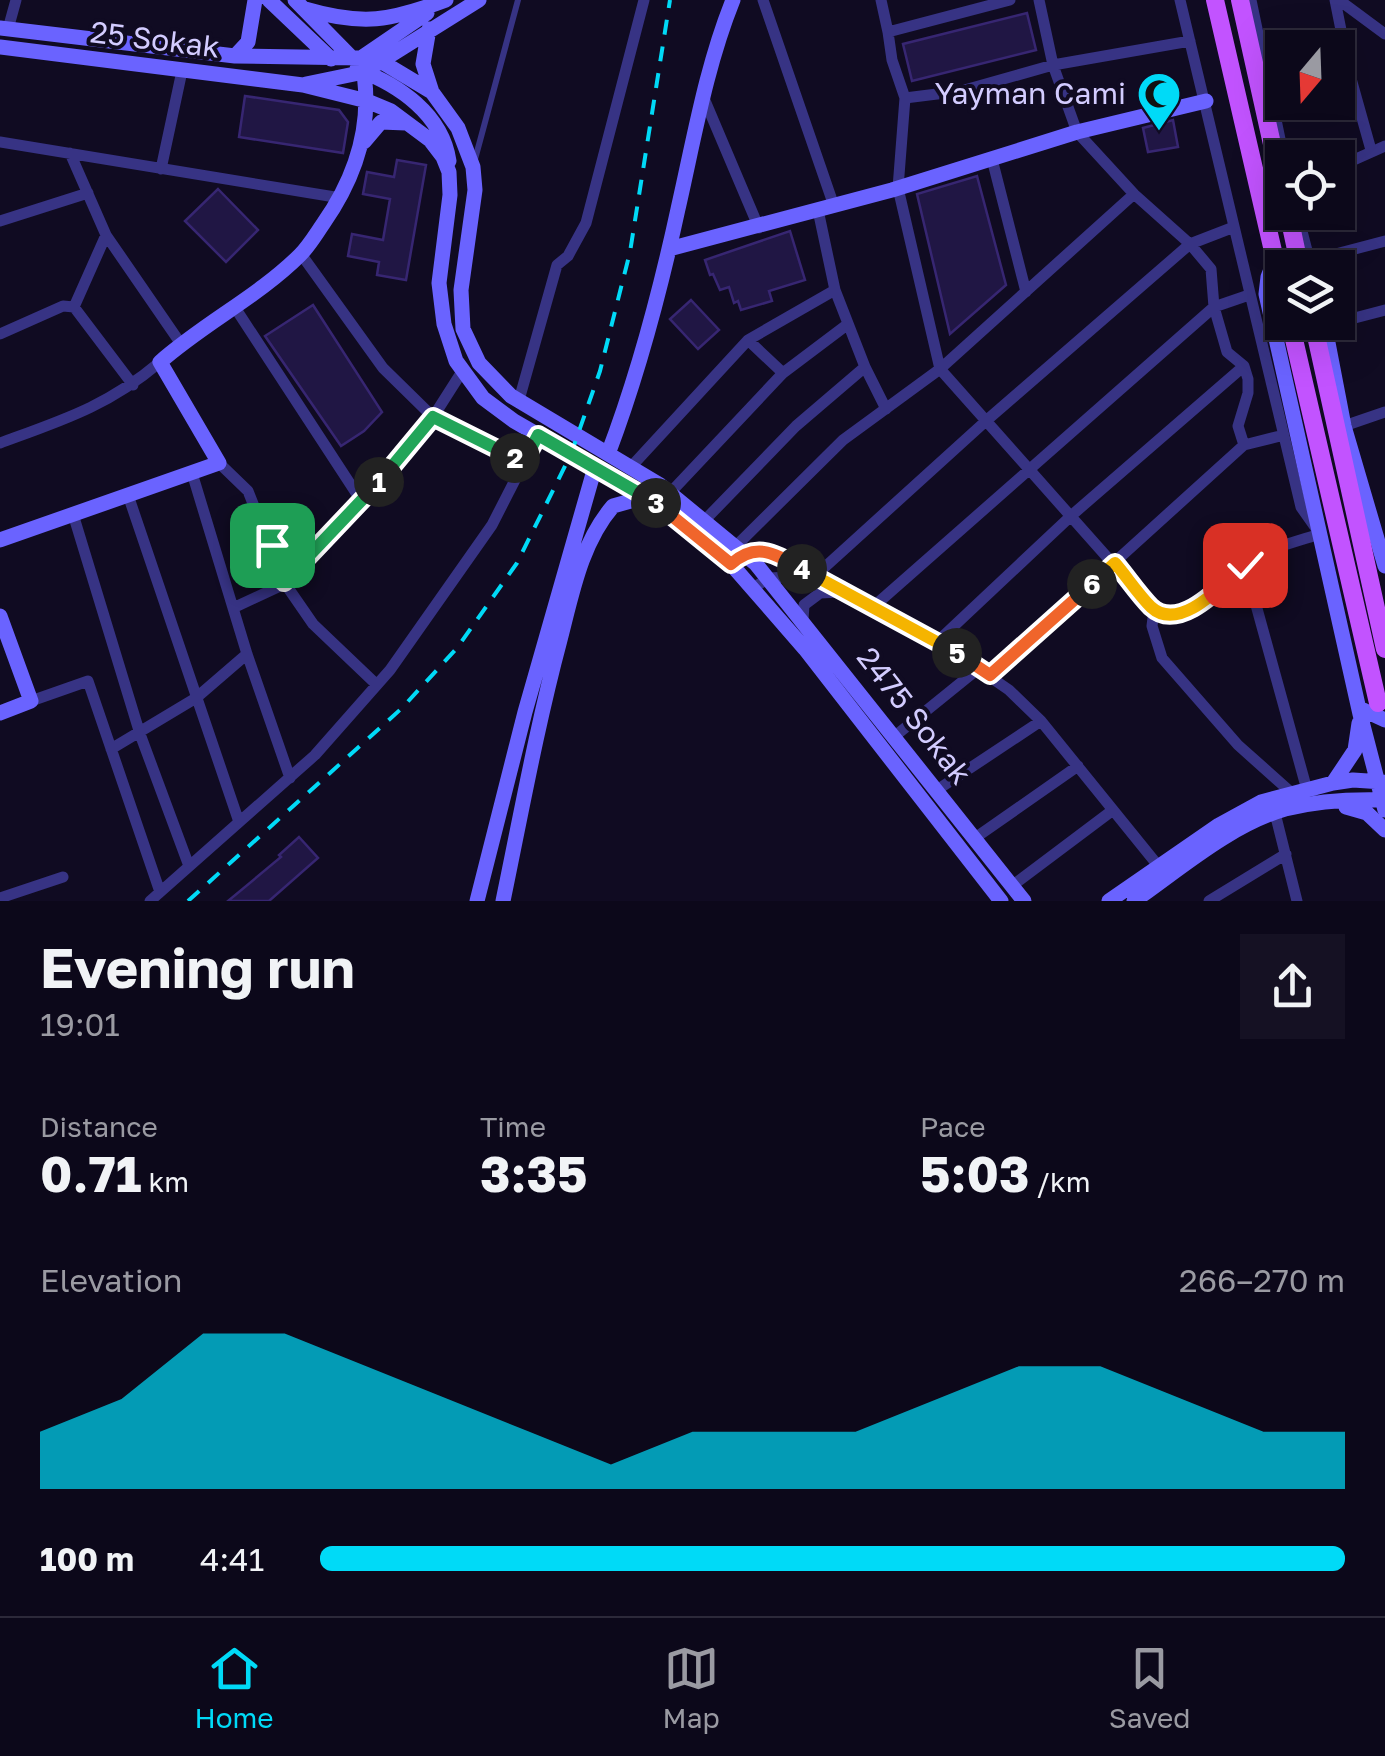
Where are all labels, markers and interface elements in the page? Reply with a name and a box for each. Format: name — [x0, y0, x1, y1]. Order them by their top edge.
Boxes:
street label: 25 Sokak — [88, 13, 222, 65]
north arrow — [1265, 30, 1355, 120]
map controls — [1265, 30, 1355, 340]
mosque icon: Yayman Cami — [1136, 71, 1182, 132]
place label: Yayman Cami — [935, 75, 1126, 111]
button: locate — [1265, 140, 1355, 230]
button: layers — [1265, 250, 1355, 340]
pin: 2 — [490, 433, 540, 483]
text: 2 — [506, 441, 524, 474]
pin: 1 — [354, 457, 404, 507]
text: 1 — [372, 465, 386, 498]
pin: 3 — [631, 478, 681, 528]
text: 3 — [647, 486, 665, 519]
pin — [230, 503, 315, 588]
icon: arrive — [245, 518, 300, 573]
pin — [1203, 523, 1288, 608]
icon: check — [1218, 538, 1273, 593]
pin: 4 — [777, 544, 827, 594]
text: 4 — [793, 552, 811, 585]
pin: 6 — [1067, 559, 1117, 609]
text: 6 — [1083, 567, 1101, 600]
pin: 5 — [932, 628, 982, 678]
street label: 2475 Sokak — [849, 640, 979, 792]
text: Evening run — [40, 934, 355, 1000]
button: share — [1240, 934, 1345, 1039]
text: 19:01 — [40, 1005, 120, 1043]
text: Distance — [40, 1110, 158, 1143]
text: Time — [480, 1110, 546, 1143]
text: Pace — [920, 1110, 985, 1143]
text: 0.71 — [40, 1143, 142, 1203]
text: 3:35 — [480, 1143, 588, 1203]
text: 5:03 — [920, 1143, 1030, 1203]
text: km — [142, 1165, 189, 1198]
text: /km — [1030, 1165, 1091, 1198]
text: Elevation — [40, 1261, 182, 1299]
text: 266–270 m — [1179, 1261, 1345, 1299]
text: 100 m — [40, 1540, 134, 1578]
text: 4:41 — [200, 1540, 264, 1578]
tab: Home — [195, 1641, 274, 1734]
tab: Map — [663, 1641, 720, 1734]
tab: Saved — [1109, 1641, 1191, 1734]

